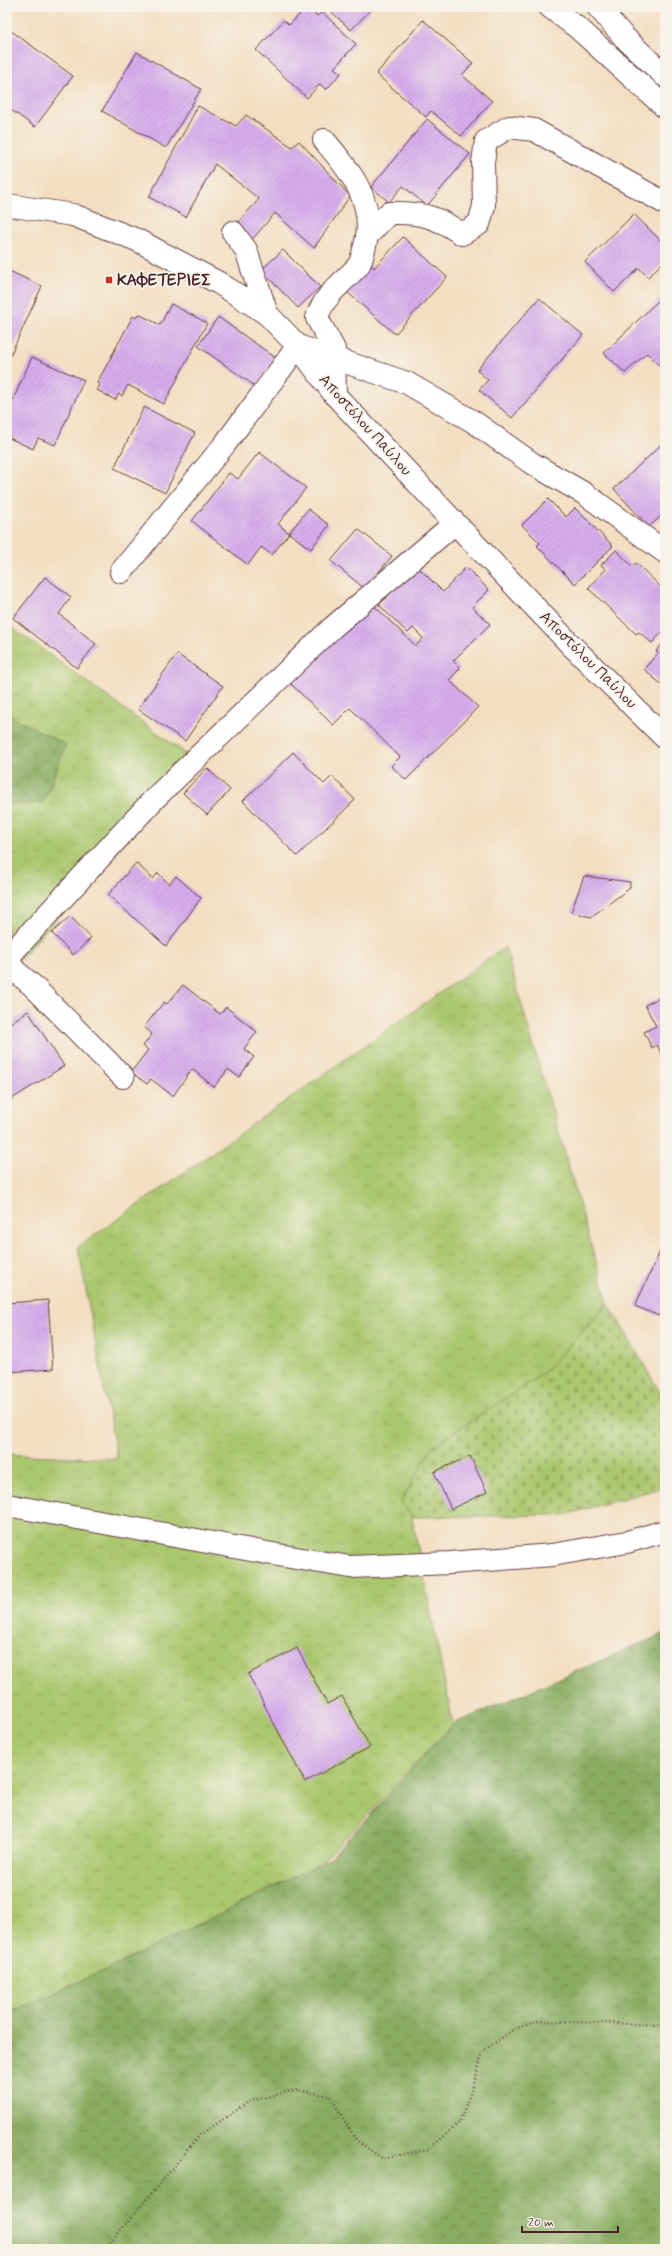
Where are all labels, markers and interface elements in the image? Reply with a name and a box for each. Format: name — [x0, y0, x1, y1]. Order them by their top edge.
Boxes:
place label: ΚΑΦΕΤΕΡΙΕΣ — [117, 270, 211, 291]
marker: ΚΑΦΕΤΕΡΙΕΣ — [104, 275, 114, 285]
street label: Αποστόλου Παύλου — [314, 370, 416, 480]
street label: Αποστόλου Παύλου — [535, 607, 641, 713]
scale bar — [522, 2208, 618, 2234]
text: 20 m — [528, 2215, 554, 2231]

